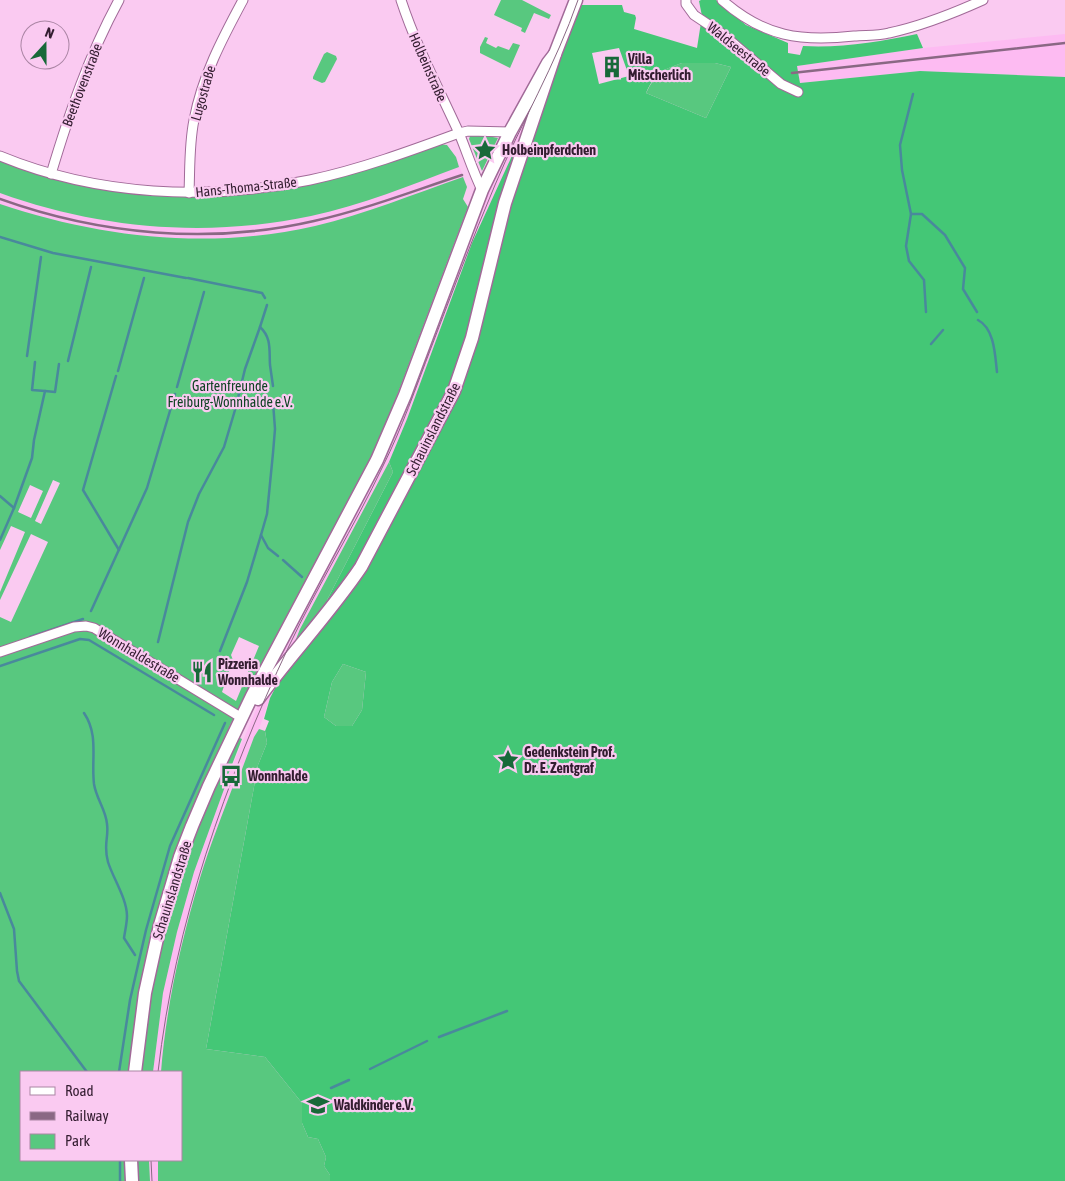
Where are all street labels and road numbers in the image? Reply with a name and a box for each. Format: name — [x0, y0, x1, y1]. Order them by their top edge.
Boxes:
street label: Waldseestraße — [704, 19, 774, 79]
street label: Holbeinstraße — [406, 30, 450, 104]
street label: Beethovenstraße — [59, 41, 105, 129]
street label: Lugostraße — [187, 64, 219, 122]
street label: Hans-Thoma-Straße — [195, 174, 297, 200]
street label: Schauinslandstraße — [403, 380, 463, 478]
street label: Wonnhaldestraße — [95, 624, 183, 686]
street label: Schauinslandstraße — [149, 839, 195, 941]

